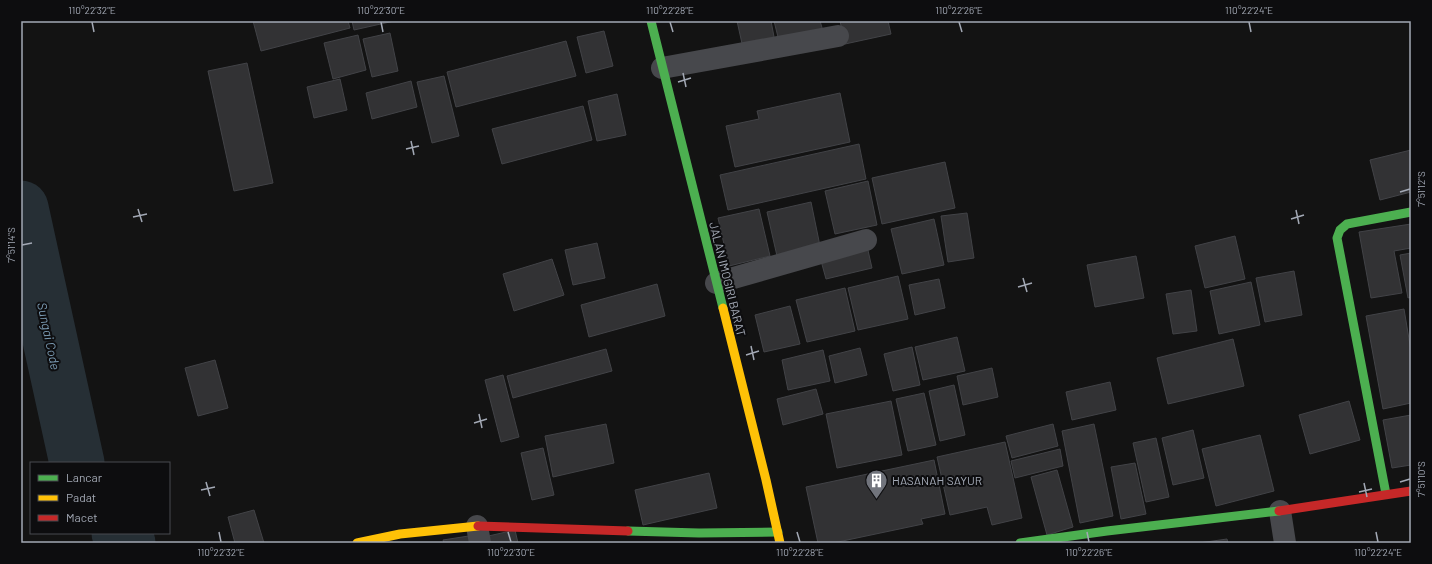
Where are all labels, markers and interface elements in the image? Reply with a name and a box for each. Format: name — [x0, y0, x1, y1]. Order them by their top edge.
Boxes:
text: 110°22'32"E — [68, 4, 116, 16]
text: 110°22'30"E — [357, 4, 405, 16]
text: 110°22'28"E — [646, 4, 694, 16]
text: 110°22'26"E — [935, 4, 983, 16]
text: 110°22'24"E — [1225, 4, 1273, 16]
text: 7°51'12"S — [1415, 171, 1427, 207]
street label: JALAN IMOGIRI BARAT — [707, 220, 749, 338]
text: 7°51'14"S — [5, 227, 17, 263]
water label: Sungai Code — [34, 301, 64, 371]
text: 7°51'10"S — [1415, 461, 1427, 497]
legend — [30, 462, 170, 534]
building icon: HASANAH SAYUR — [863, 467, 889, 500]
text: Lancar — [66, 470, 103, 484]
place label: HASANAH SAYUR — [892, 473, 982, 487]
text: Padat — [66, 490, 96, 504]
text: Macet — [66, 510, 98, 524]
text: 110°22'32"E — [197, 546, 245, 558]
text: 110°22'30"E — [487, 546, 535, 558]
text: 110°22'28"E — [776, 546, 824, 558]
text: 110°22'26"E — [1065, 546, 1113, 558]
text: 110°22'24"E — [1354, 546, 1402, 558]

